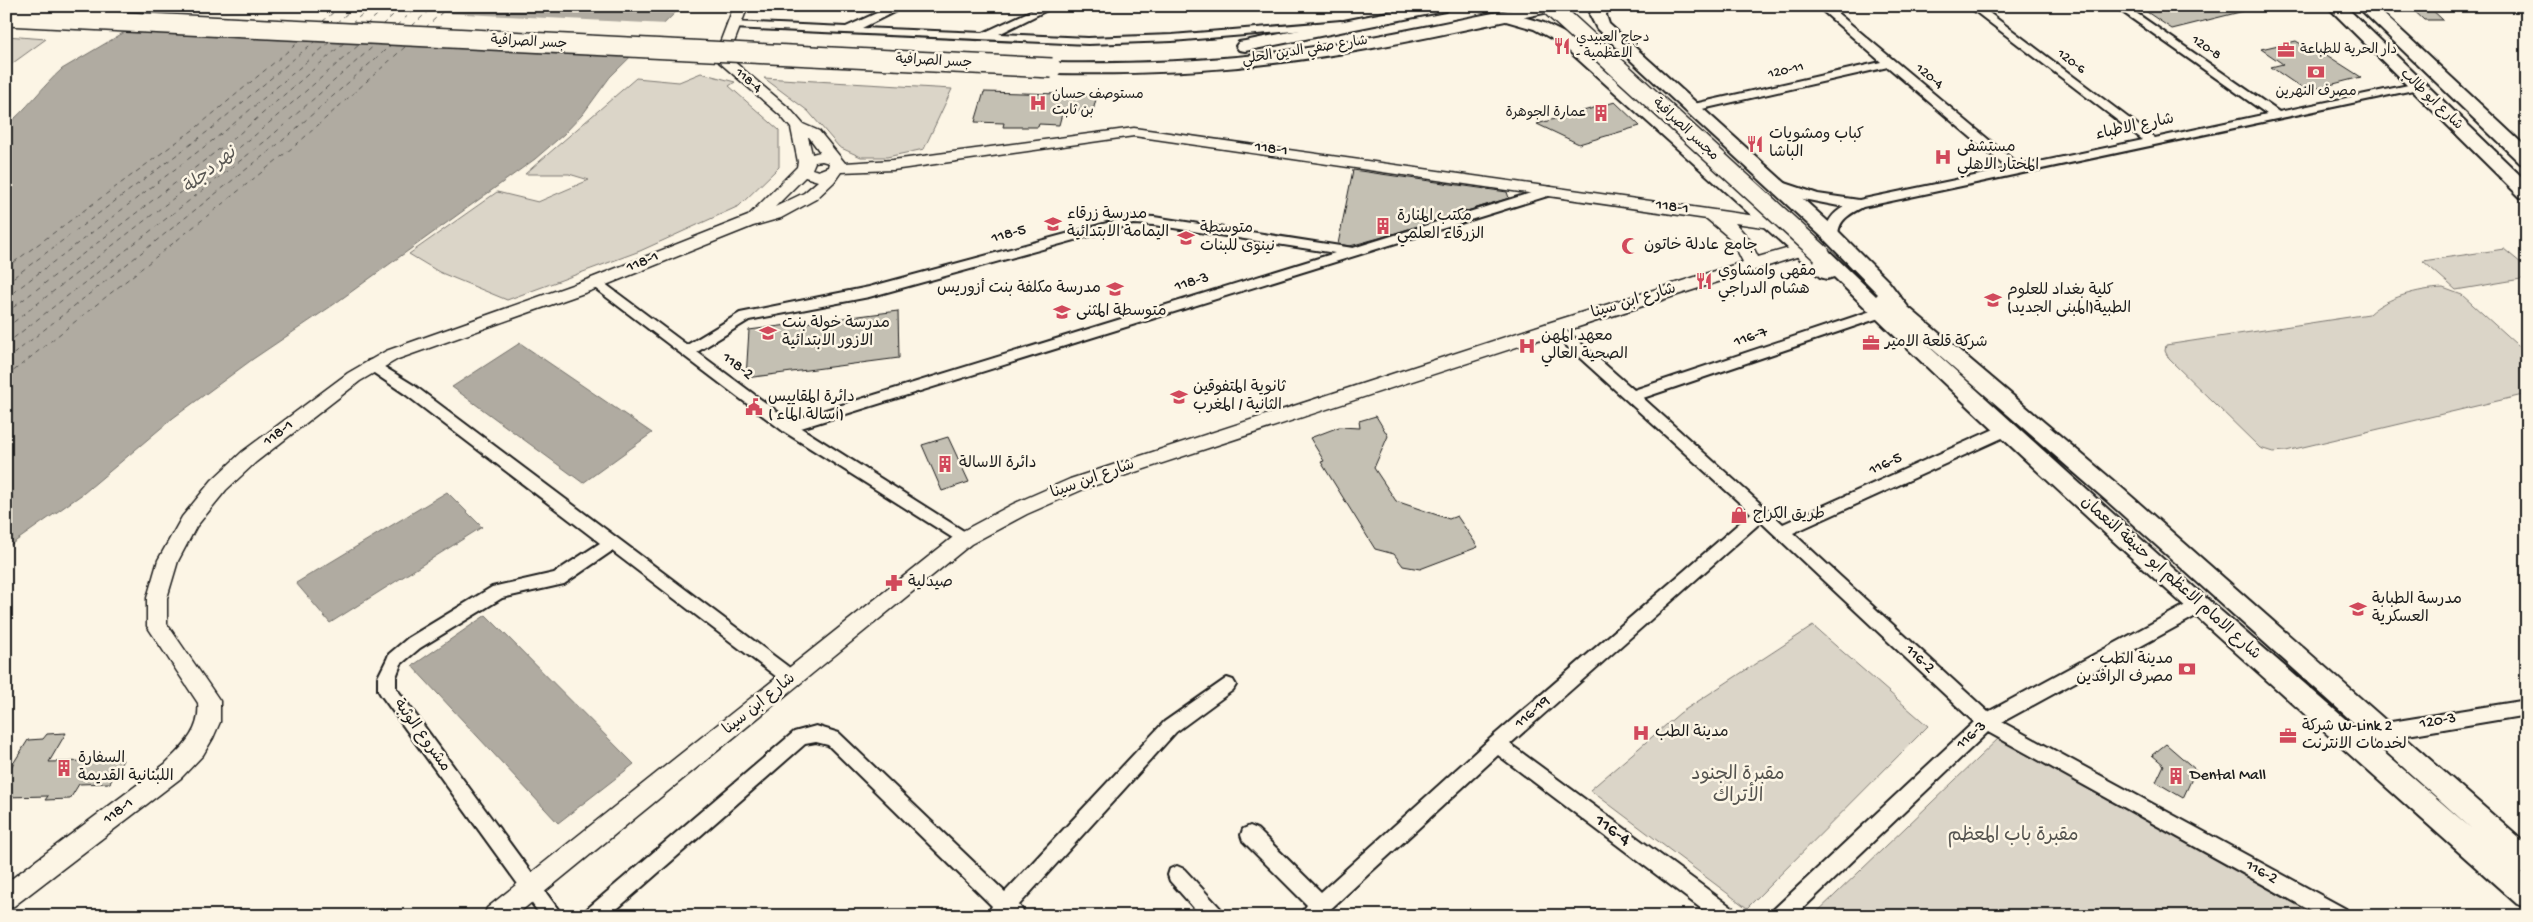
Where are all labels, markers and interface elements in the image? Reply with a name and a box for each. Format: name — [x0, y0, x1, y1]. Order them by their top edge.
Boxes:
place label: دجاج العبيدي - الاعظمية — [1576, 30, 1649, 63]
street label: 120-8 — [2187, 31, 2224, 64]
street label: جسر الصرافية — [490, 33, 568, 53]
street label: شارع صفي الدين الحلي — [1241, 33, 1369, 71]
restaurant icon: دجاج العبيدي - الاعظمية — [1552, 36, 1572, 56]
office icon: دار الحرية للطباعة — [2276, 40, 2296, 60]
place label: دار الحرية للطباعة — [2300, 42, 2397, 59]
street label: 120-6 — [2052, 45, 2090, 79]
street label: جسر الصرافية — [895, 52, 973, 72]
street label: 120-11 — [1765, 59, 1806, 84]
street label: 120-4 — [1911, 60, 1947, 94]
bank icon: مصرف النهرين — [2306, 62, 2326, 82]
street label: 118-4 — [730, 64, 765, 98]
street label: شارع ابو طالب — [2396, 66, 2466, 134]
place label: مصرف النهرين — [2275, 84, 2357, 101]
place label: مستوصف حسان بن ثابت — [1052, 87, 1144, 120]
hospital icon: مستوصف حسان بن ثابت — [1028, 93, 1048, 113]
street label: مجسر الصرافية — [1648, 95, 1722, 165]
building icon: عمارة الجوهرة — [1591, 103, 1611, 123]
place label: عمارة الجوهرة — [1506, 105, 1587, 122]
street label: شارع الاطباء — [2094, 110, 2176, 146]
place label: كباب ومشويات الباشا — [1769, 126, 1864, 163]
restaurant icon: كباب ومشويات الباشا — [1745, 134, 1765, 154]
street label: 118-1 — [1252, 138, 1289, 162]
place label: مستشفى المختار الاهلي — [1957, 139, 2039, 178]
water label: نهر دجلة — [179, 142, 243, 199]
hospital icon: مستشفى المختار الاهلي — [1933, 147, 1953, 167]
street label: 118-1 — [1653, 196, 1690, 220]
place label: مدرسة زرقاء اليمامة الابتدائية — [1067, 205, 1169, 243]
place label: مكتب المنارة الزرقاء العلمي — [1397, 207, 1484, 247]
school or university icon: مدرسة زرقاء اليمامة الابتدائية — [1043, 214, 1063, 234]
building icon: مكتب المنارة الزرقاء العلمي — [1373, 216, 1393, 236]
place label: متوسطة نينوى للبنات — [1200, 219, 1275, 257]
street label: 118-5 — [989, 221, 1029, 249]
school or university icon: متوسطة نينوى للبنات — [1176, 228, 1196, 248]
mosque icon: جامع عادلة خاتون — [1620, 236, 1640, 256]
place label: جامع عادلة خاتون — [1644, 236, 1758, 256]
street label: 118-1 — [623, 248, 662, 278]
place label: مقهى وامشاوي هشام الدراجي — [1718, 263, 1816, 302]
street label: 118-3 — [1172, 269, 1212, 297]
restaurant icon: مقهى وامشاوي هشام الدراجي — [1694, 271, 1714, 291]
place label: مدرسة مكلفة بنت أزوريس — [937, 278, 1101, 299]
school or university icon: مدرسة مكلفة بنت أزوريس — [1105, 279, 1125, 299]
street label: شارع ابن سينا — [1589, 280, 1679, 324]
place label: كلية بغداد للعلوم الطبية(المبنى الجديد) — [2007, 281, 2131, 319]
school or university icon: كلية بغداد للعلوم الطبية(المبنى الجديد) — [1983, 290, 2003, 310]
school or university icon: متوسطة المثنى — [1052, 302, 1072, 322]
place label: متوسطة المثنى — [1076, 302, 1166, 322]
place label: مدرسة خولة بنت الازور الابتدائية — [782, 314, 890, 352]
school or university icon: مدرسة خولة بنت الازور الابتدائية — [758, 323, 778, 343]
street label: 116-7 — [1731, 323, 1771, 353]
place label: معهد المهن الصحية العالي — [1541, 328, 1628, 367]
office icon: شركة قلعة الامير — [1861, 333, 1881, 353]
place label: شركة قلعة الامير — [1883, 333, 1988, 353]
hospital icon: معهد المهن الصحية العالي — [1517, 336, 1537, 356]
street label: 118-2 — [717, 348, 757, 385]
place label: ثانوية المتفوقين الثانية / المغرب — [1193, 378, 1287, 416]
school or university icon: ثانوية المتفوقين الثانية / المغرب — [1169, 387, 1189, 407]
place label: دائرة المقاييس ( اسالة الماء) — [768, 389, 855, 426]
public building icon: دائرة المقاييس ( اسالة الماء) — [744, 397, 764, 417]
street label: 118-1 — [259, 416, 298, 452]
street label: 116-5 — [1865, 449, 1906, 481]
building icon: دائرة الاسالة — [935, 454, 955, 474]
place label: دائرة الاسالة — [959, 454, 1037, 474]
street label: شارع ابن سينا — [1048, 456, 1138, 504]
street label: شارع الامام الاعظم ابو حنيفة النعمان — [2076, 492, 2265, 665]
shop icon: طريق الكراج — [1729, 505, 1749, 525]
place label: طريق الكراج — [1753, 506, 1825, 525]
pharmacy icon: صيدلية — [884, 573, 904, 593]
place label: صيدلية — [908, 573, 953, 593]
place label: مدرسة الطبابة العسكرية — [2372, 590, 2462, 628]
school or university icon: مدرسة الطبابة العسكرية — [2348, 599, 2368, 619]
street label: 116-2 — [1899, 641, 1938, 679]
place label: مدينة الطب ٠ مصرف الرافدين — [2076, 650, 2173, 688]
bank icon: مدينة الطب ٠ مصرف الرافدين — [2177, 659, 2197, 679]
street label: شارع ابن سينا — [720, 670, 800, 740]
street label: 116-19 — [1511, 693, 1555, 734]
street label: مشروع الوثبة — [388, 695, 455, 776]
street label: 120-3 — [2417, 709, 2458, 735]
street label: 116-3 — [1952, 717, 1991, 755]
place label: شركة W-Link 2 لخدمات الانترنت — [2302, 717, 2407, 755]
hospital icon: مدينة الطب — [1631, 723, 1651, 743]
place label: مدينة الطب — [1655, 723, 1729, 743]
office icon: شركة W-Link 2 لخدمات الانترنت — [2278, 726, 2298, 746]
place label: السفارة اللبنانية القديمة — [78, 750, 174, 787]
building icon: السفارة اللبنانية القديمة — [54, 758, 74, 778]
park label: مقبرة الجنود الأتراك — [1691, 764, 1785, 809]
building icon: Dental Mall — [2166, 766, 2186, 786]
place label: Dental Mall — [2189, 767, 2266, 786]
street label: 118-1 — [99, 794, 138, 830]
street label: 116-4 — [1588, 809, 1635, 852]
park label: مقبرة باب المعظم — [1948, 825, 2078, 848]
street label: 116-2 — [2241, 856, 2281, 890]

